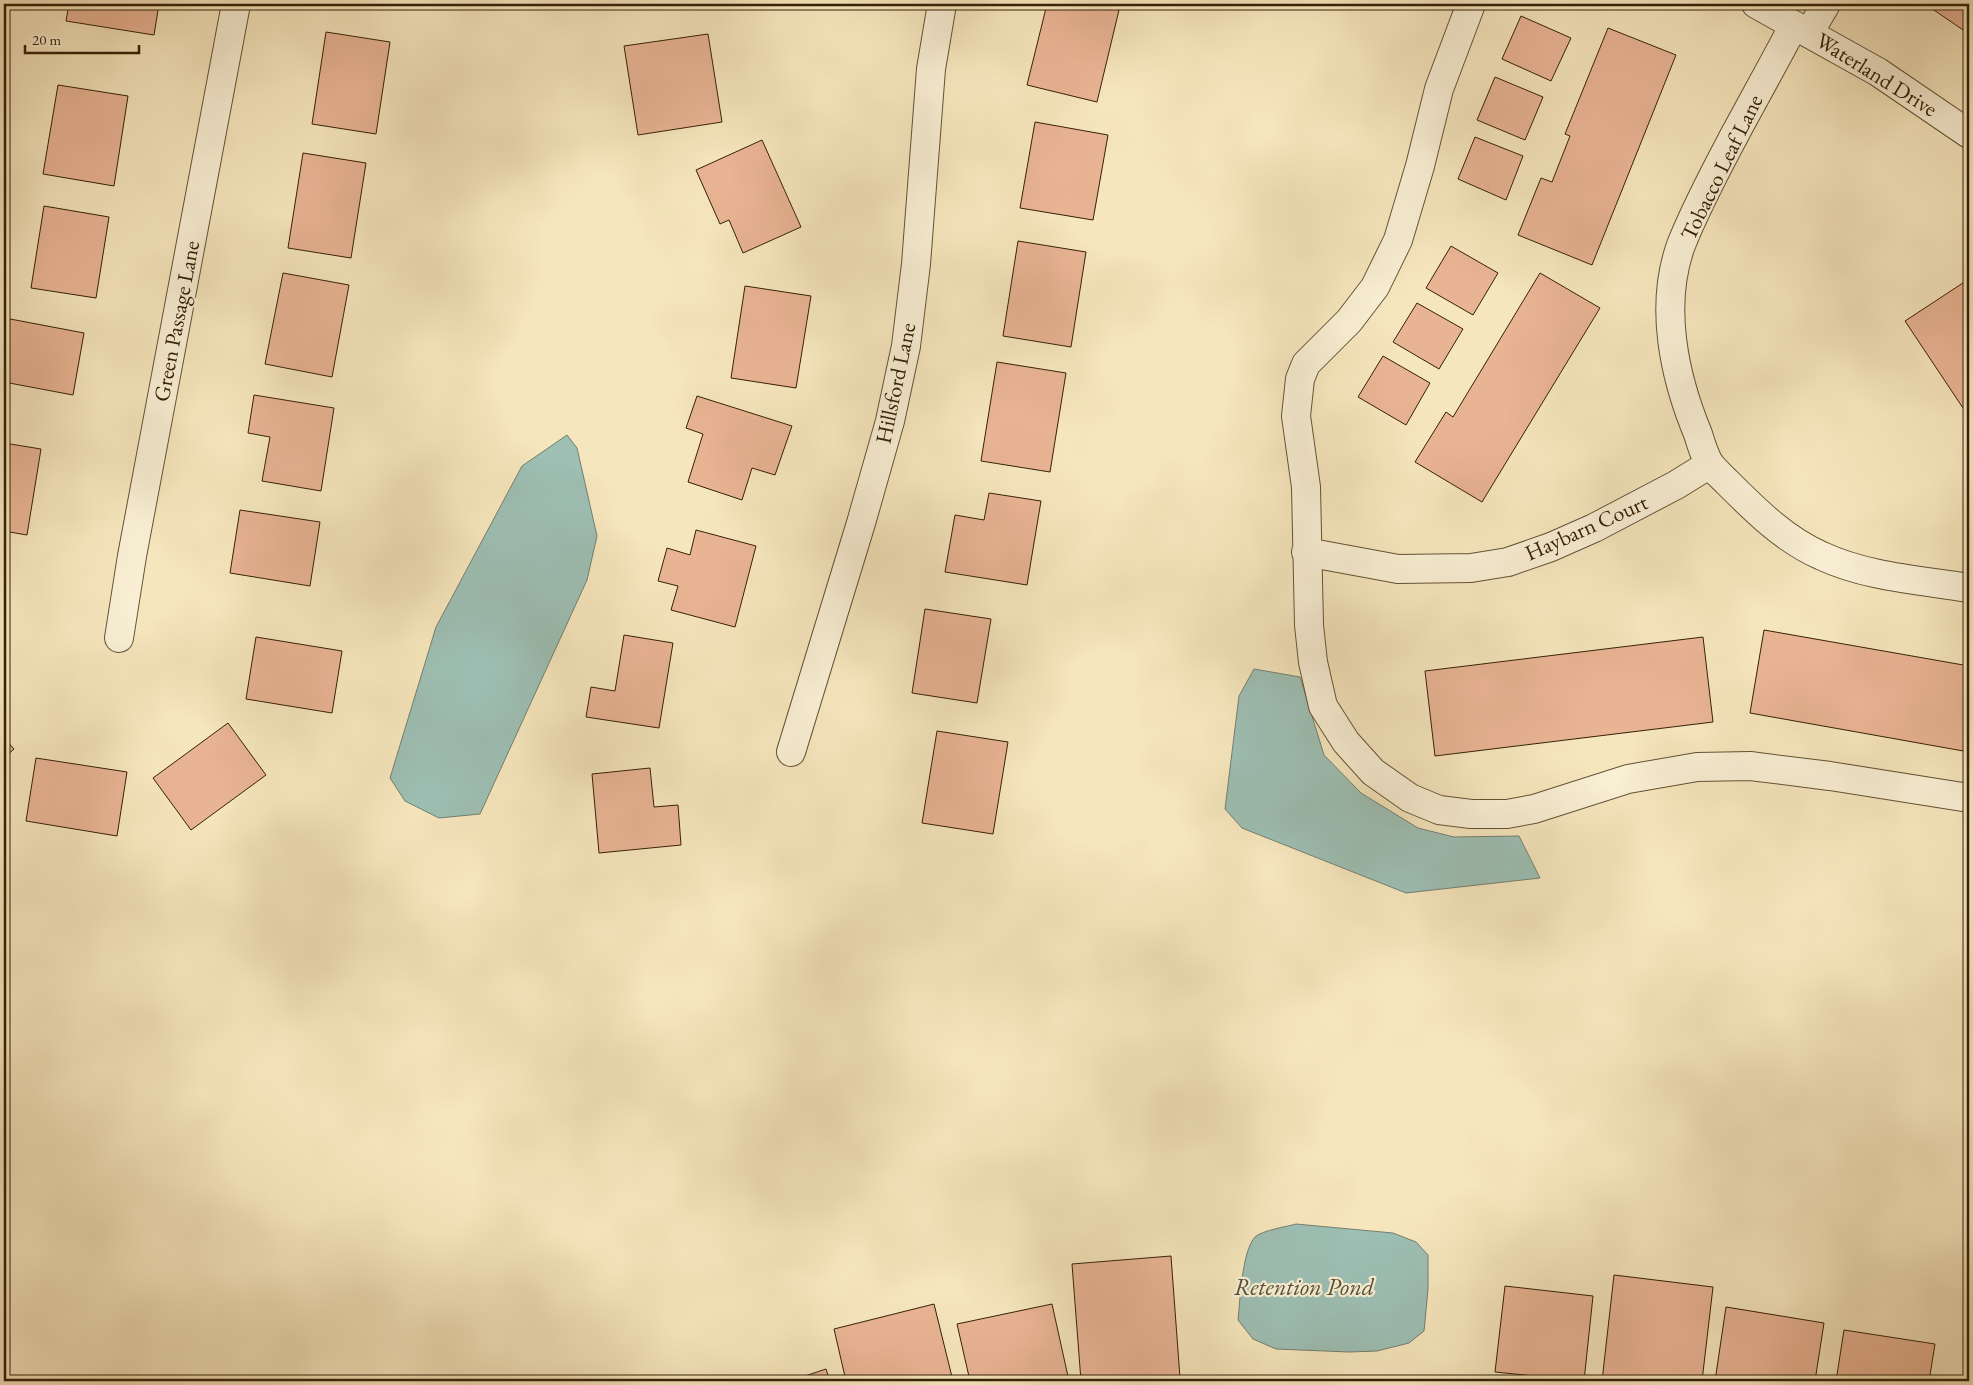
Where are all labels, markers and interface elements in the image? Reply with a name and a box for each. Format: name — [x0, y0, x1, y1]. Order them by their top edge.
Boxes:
scale bar — [25, 22, 139, 54]
street label: Waterland Drive — [1811, 26, 1943, 123]
text: 20 m — [32, 30, 61, 49]
street label: Tobacco Leaf Lane — [1674, 89, 1769, 245]
street label: Green Passage Lane — [147, 238, 206, 404]
street label: Hillsford Lane — [869, 320, 923, 446]
street label: Haybarn Court — [1520, 487, 1652, 567]
water label: Retention Pond — [1234, 1271, 1375, 1302]

